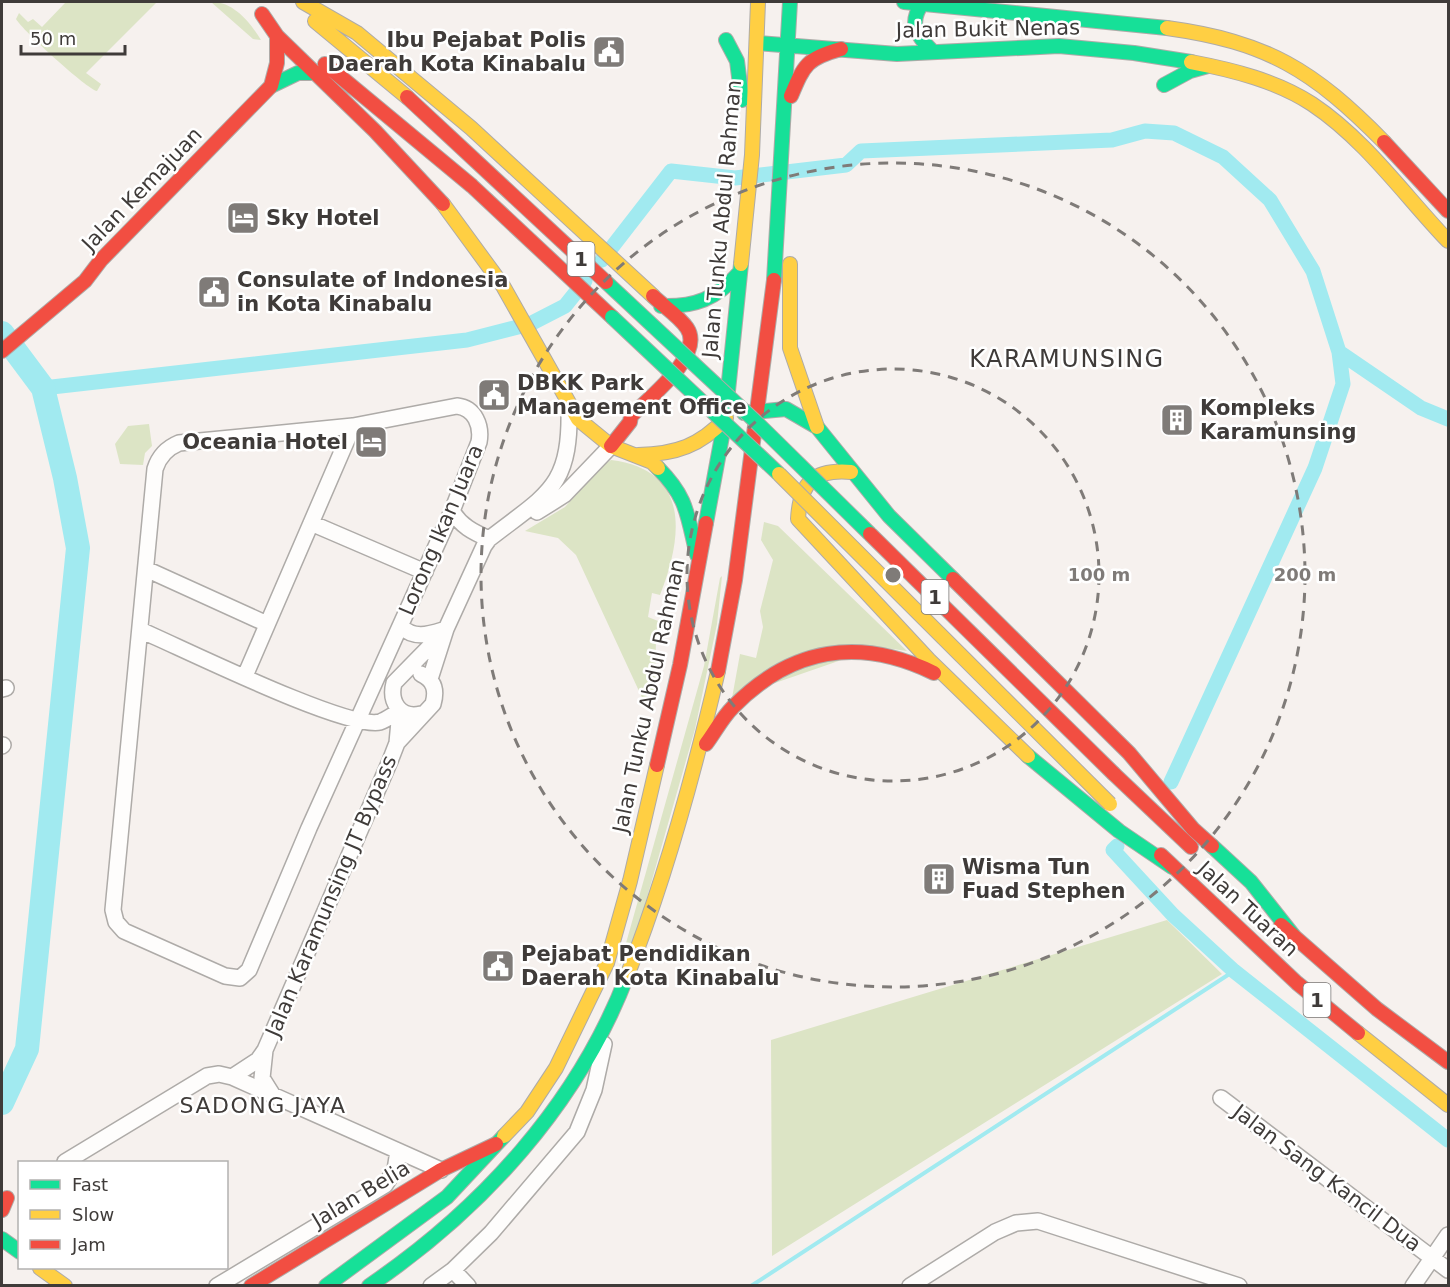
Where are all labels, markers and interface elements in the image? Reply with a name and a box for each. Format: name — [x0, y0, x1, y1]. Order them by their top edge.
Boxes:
street label: Jalan Bukit Nenas — [894, 15, 1080, 43]
scale bar — [21, 18, 124, 56]
text: 50 m — [30, 28, 76, 49]
place label: Ibu Pejabat Polis Daerah Kota Kinabalu — [328, 28, 586, 76]
public building icon: Ibu Pejabat Polis Daerah Kota Kinabalu — [591, 34, 627, 70]
street label: Jalan Tunku Abdul Rahman — [698, 79, 746, 361]
street label: Jalan Kemajuan — [76, 122, 207, 257]
hotel icon: Sky Hotel — [225, 200, 261, 236]
place label: Sky Hotel — [266, 206, 380, 230]
road number: 1 — [568, 242, 594, 276]
place label: Consulate of Indonesia in Kota Kinabalu — [237, 268, 508, 316]
public building icon: Consulate of Indonesia in Kota Kinabalu — [196, 274, 232, 310]
district label: KARAMUNSING — [969, 345, 1165, 373]
place label: DBKK Park Management Office — [517, 371, 747, 419]
public building icon: DBKK Park Management Office — [476, 377, 512, 413]
place label: Kompleks Karamunsing — [1200, 396, 1356, 444]
building icon: Kompleks Karamunsing — [1159, 402, 1195, 438]
hotel icon: Oceania Hotel — [353, 424, 389, 460]
place label: Oceania Hotel — [182, 430, 348, 454]
street label: Lorong Ikan Juara — [394, 441, 488, 619]
street label: Jalan Tunku Abdul Rahman — [608, 557, 690, 837]
text: 100 m — [1068, 564, 1130, 585]
text: 200 m — [1274, 564, 1336, 585]
centre of rings — [883, 565, 903, 585]
road number: 1 — [922, 580, 948, 614]
street label: Jalan Karamunsing JT Bypass — [260, 752, 401, 1042]
place label: Wisma Tun Fuad Stephen — [962, 855, 1125, 903]
street label: Jalan Tuaran — [1191, 855, 1303, 962]
building icon: Wisma Tun Fuad Stephen — [921, 861, 957, 897]
place label: Pejabat Pendidikan Daerah Kota Kinabalu — [521, 942, 779, 990]
public building icon: Pejabat Pendidikan Daerah Kota Kinabalu — [480, 948, 516, 984]
road number: 1 — [1304, 983, 1330, 1017]
district label: SADONG JAYA — [180, 1093, 346, 1118]
street label: Jalan Sang Kancil Dua — [1227, 1098, 1426, 1257]
street label: Jalan Belia — [306, 1155, 414, 1234]
legend — [18, 1161, 228, 1269]
text: Fast — [72, 1174, 108, 1195]
text: Slow — [72, 1204, 114, 1225]
text: Jam — [71, 1234, 106, 1255]

